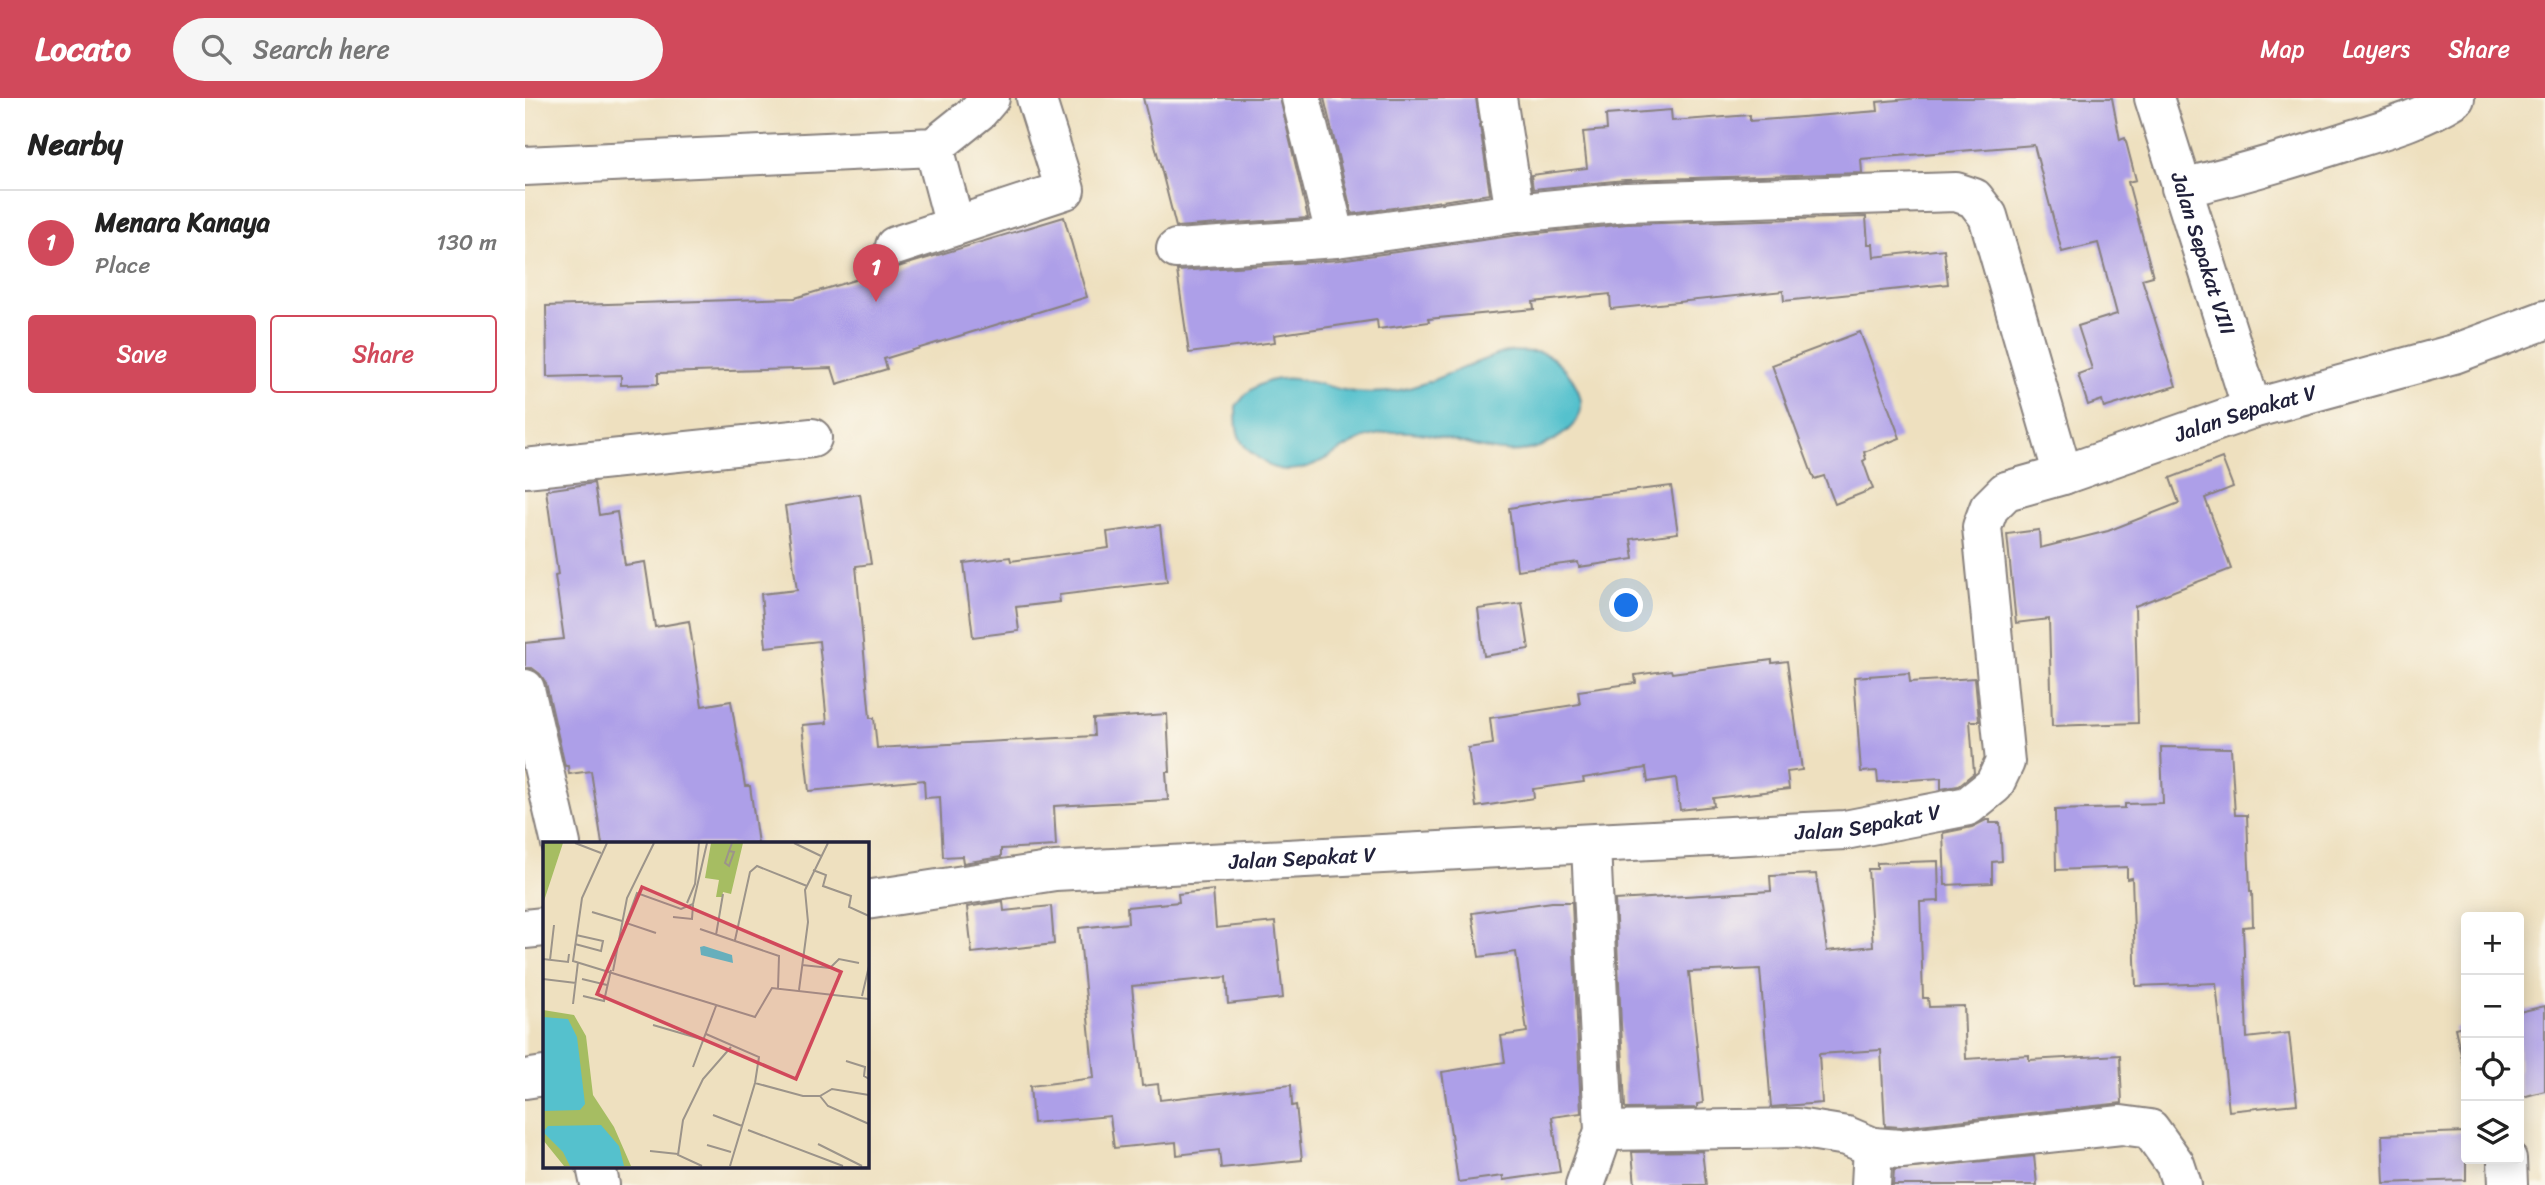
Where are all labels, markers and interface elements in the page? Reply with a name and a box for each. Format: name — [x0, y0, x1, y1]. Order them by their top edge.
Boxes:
search box — [173, 18, 663, 81]
text: Locato — [35, 20, 131, 78]
text: Search here — [253, 26, 390, 72]
text: Map — [2260, 28, 2305, 70]
text: Layers — [2343, 28, 2410, 70]
text: Share — [2448, 28, 2510, 70]
icon: search — [197, 30, 235, 68]
text: Nearby — [28, 117, 123, 171]
street label: Jalan Sepakat VIII — [2159, 166, 2247, 340]
text: Menara Kanaya — [95, 199, 270, 245]
text: 1 — [46, 222, 56, 263]
text: 130 m — [436, 222, 497, 263]
pin: 1 — [853, 244, 899, 302]
text: Place — [95, 245, 150, 286]
button: Save — [28, 315, 256, 393]
button: Share — [270, 315, 497, 393]
street label: Jalan Sepakat V — [2168, 373, 2322, 454]
your location — [1609, 588, 1643, 622]
street label: Jalan Sepakat V — [1793, 793, 1945, 852]
street label: Jalan Sepakat V — [1227, 835, 1378, 881]
inset map — [543, 842, 868, 1168]
map controls — [2461, 912, 2524, 1164]
button: + — [2461, 912, 2524, 975]
button: − — [2461, 975, 2524, 1038]
button: locate — [2461, 1038, 2524, 1101]
button: layers — [2461, 1101, 2524, 1164]

